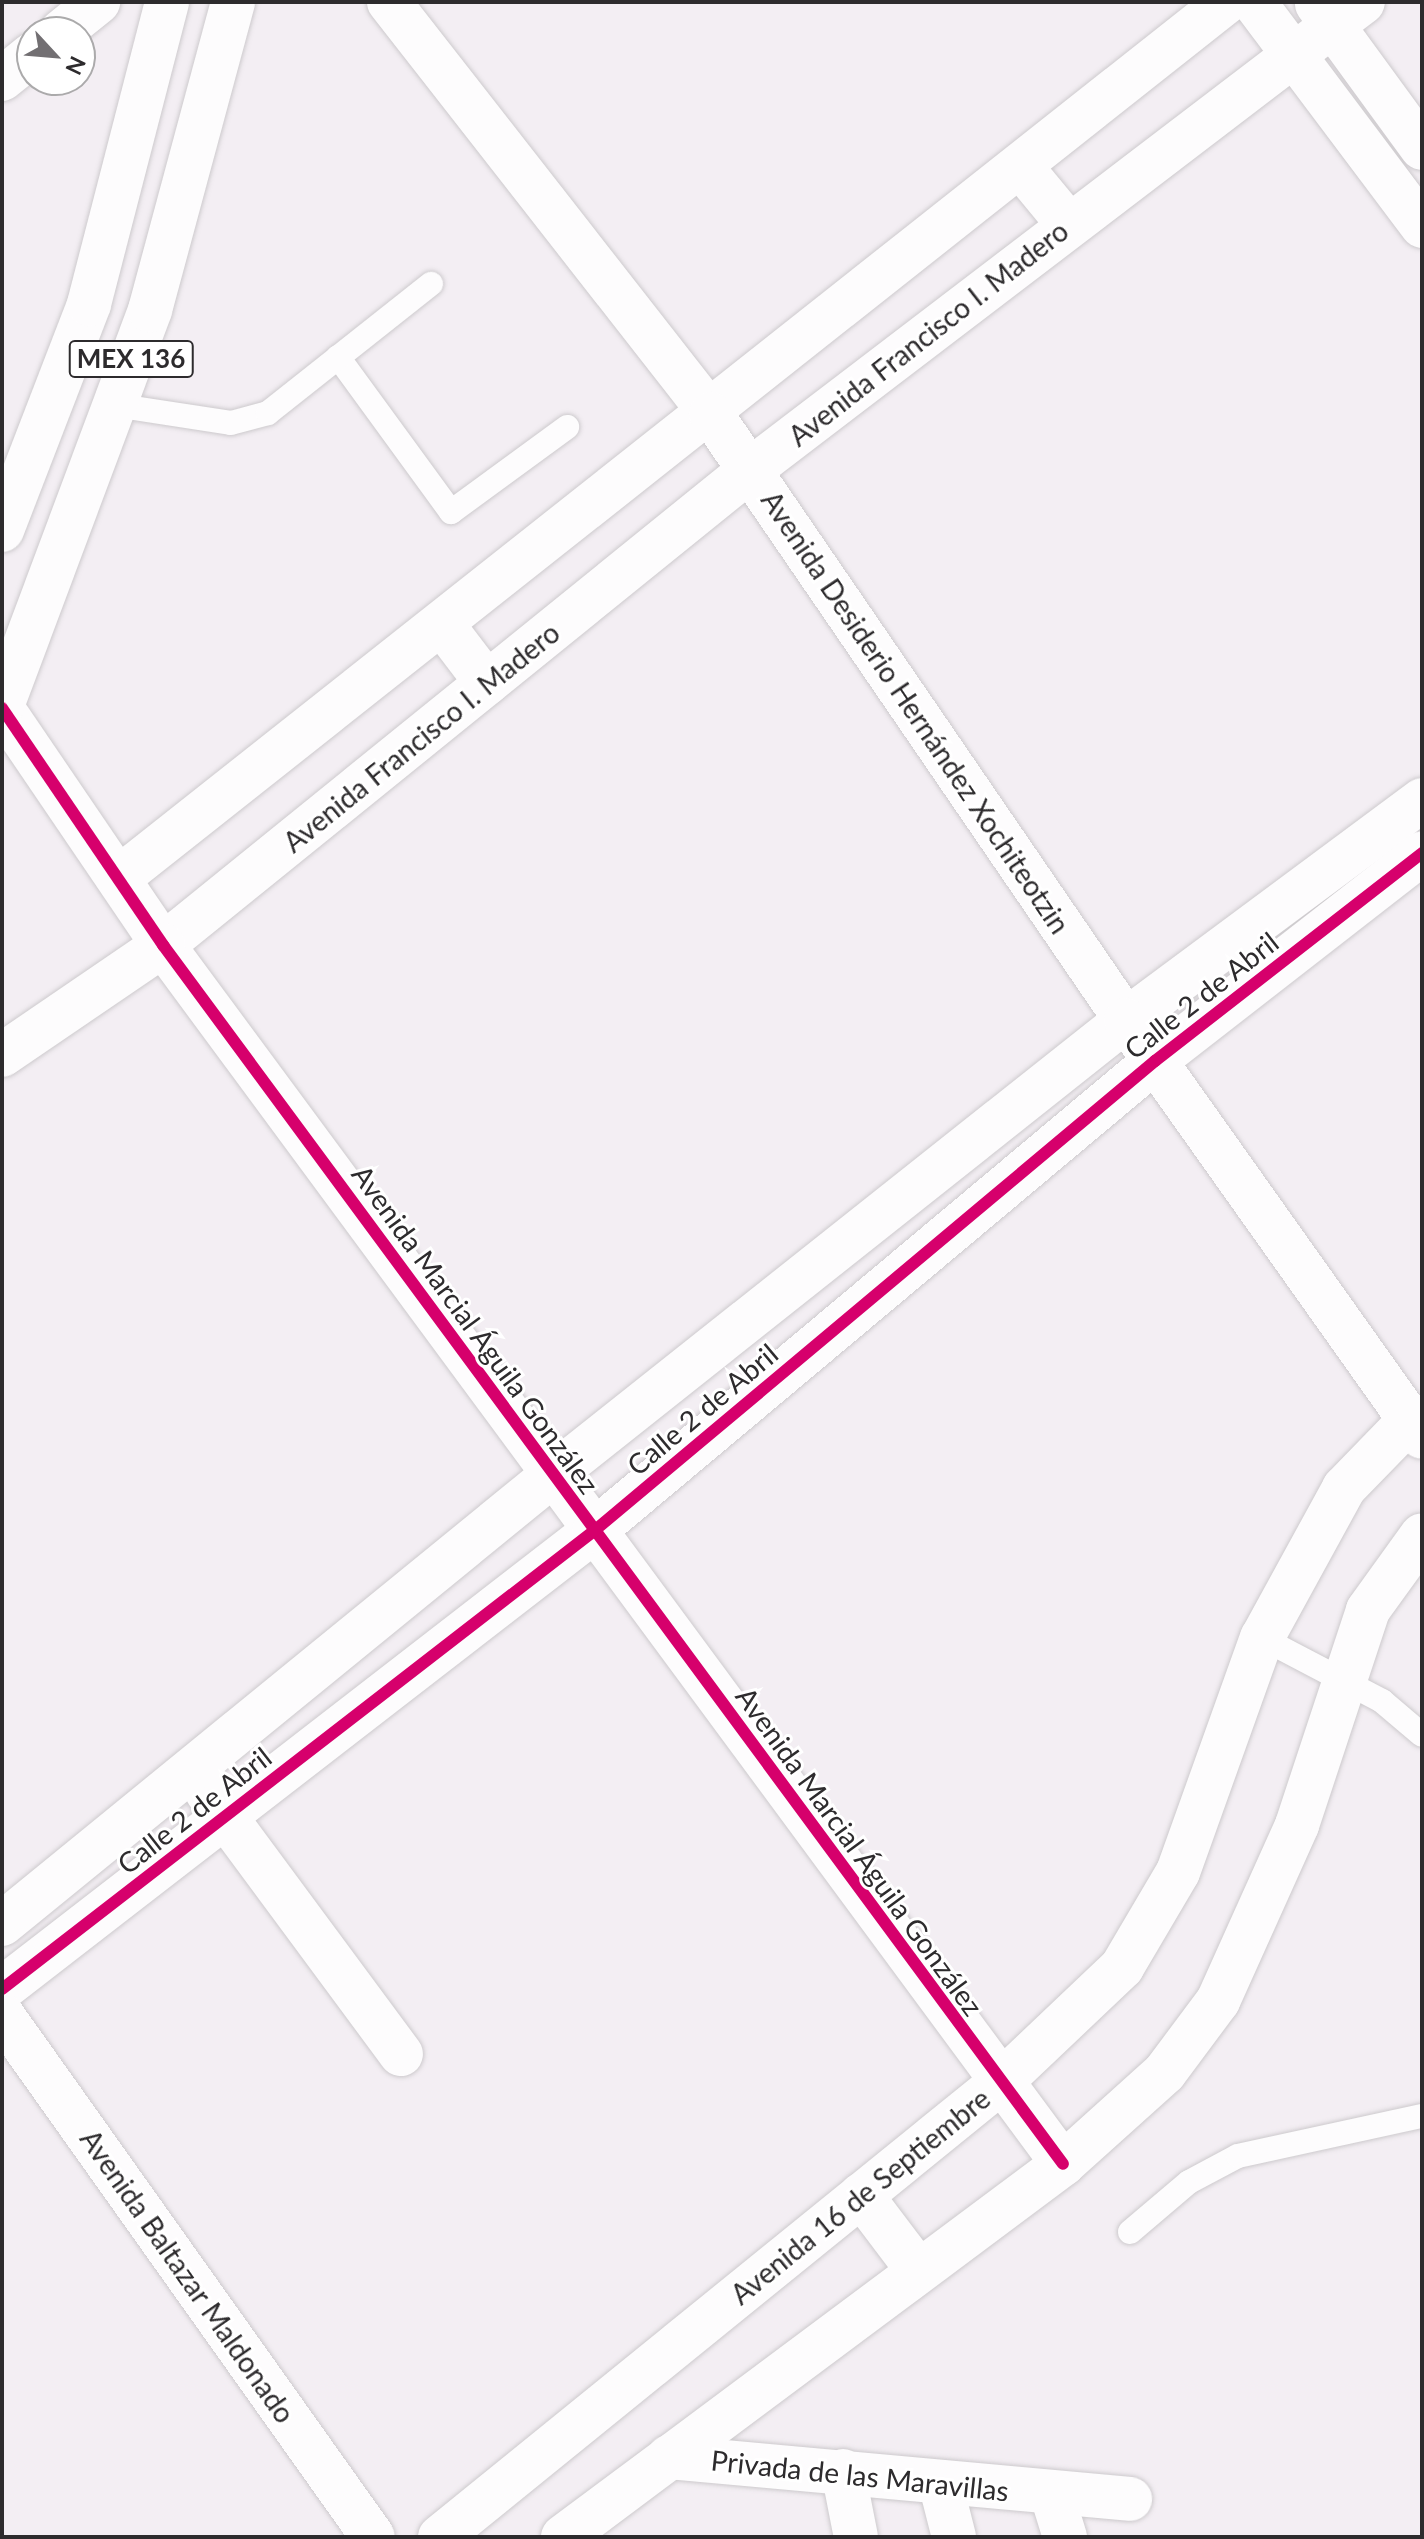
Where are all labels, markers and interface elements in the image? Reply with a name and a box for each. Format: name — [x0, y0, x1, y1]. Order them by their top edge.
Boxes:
north arrow — [16, 16, 96, 96]
text: N — [60, 52, 92, 79]
street label: Avenida Francisco I. Madero — [782, 213, 1074, 453]
road number: MEX 136 — [67, 337, 195, 381]
street label: Avenida Desiderio Hernández Xochiteotzin — [755, 484, 1077, 940]
street label: Avenida Francisco I. Madero — [276, 615, 566, 859]
street label: Calle 2 de Abril — [1117, 924, 1285, 1066]
street label: Avenida Marcial Águila González — [345, 1158, 607, 1500]
street label: Calle 2 de Abril — [620, 1336, 784, 1482]
street label: Avenida Marcial Águila González — [729, 1680, 991, 2022]
street label: Calle 2 de Abril — [110, 1739, 278, 1881]
street label: Avenida 16 de Septiembre — [724, 2081, 996, 2311]
street label: Avenida Baltazar Maldonado — [74, 2123, 302, 2429]
street label: Privada de las Maravillas — [709, 2443, 1011, 2507]

